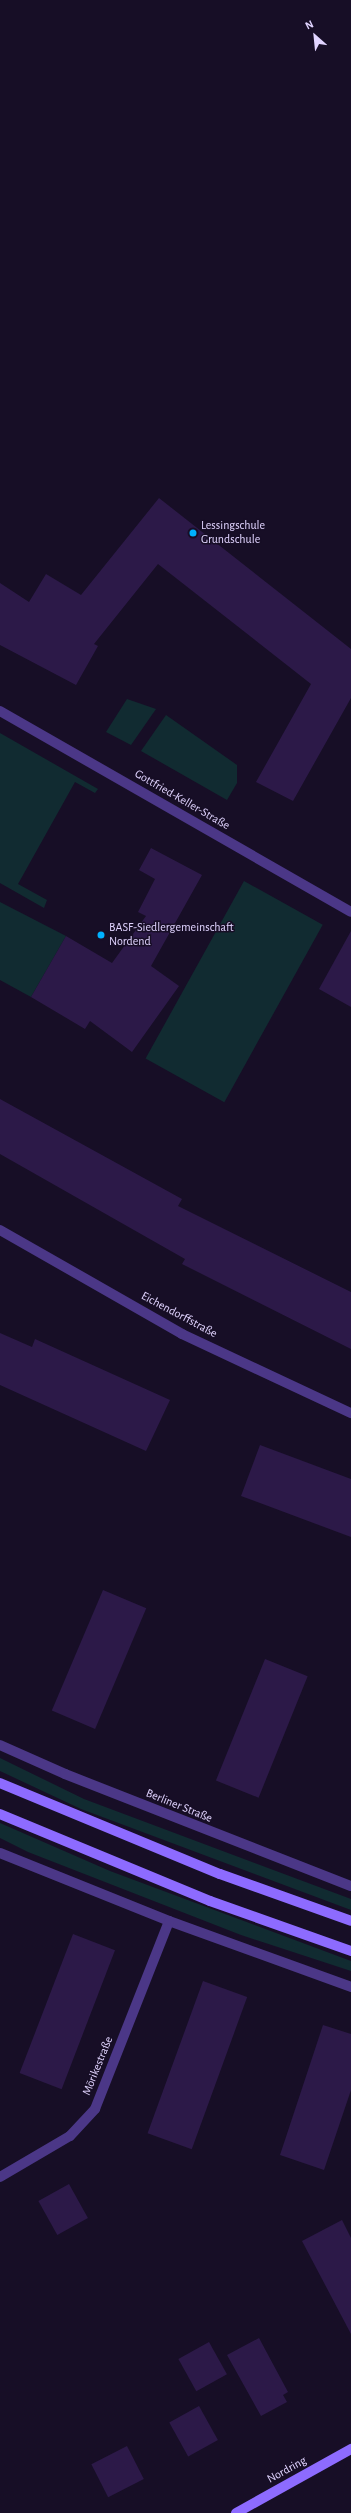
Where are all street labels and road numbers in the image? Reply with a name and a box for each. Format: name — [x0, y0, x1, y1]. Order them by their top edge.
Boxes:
street label: Gottfried-Keller-Straße — [132, 767, 232, 833]
street label: Eichendorffstraße — [138, 1289, 220, 1341]
street label: Berliner Straße — [144, 1786, 214, 1826]
street label: Mörikestraße — [80, 2034, 116, 2098]
street label: Nordring — [265, 2453, 309, 2487]

